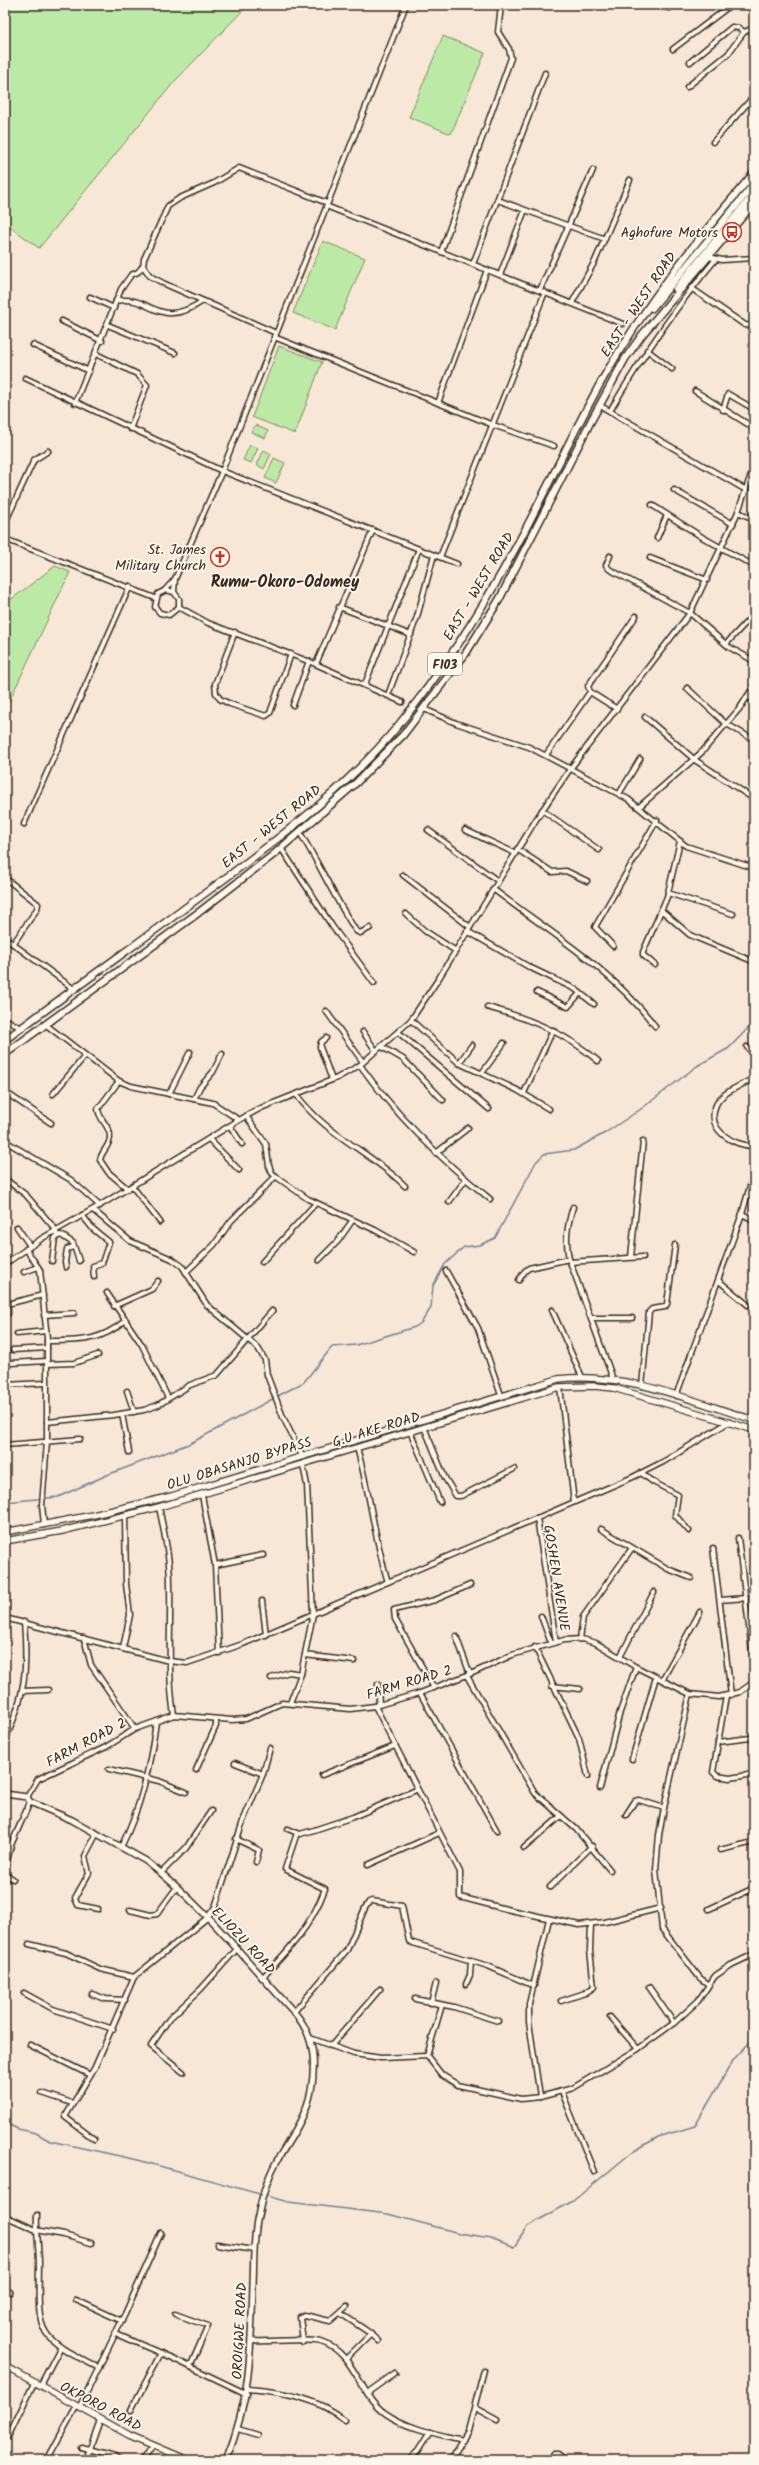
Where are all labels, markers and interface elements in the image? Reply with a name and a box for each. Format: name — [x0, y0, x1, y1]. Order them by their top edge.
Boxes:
bus stop icon: Aghofure Motors — [721, 221, 743, 243]
place label: Aghofure Motors — [621, 222, 718, 244]
street label: EAST - WEST ROAD — [595, 247, 682, 362]
street label: EAST - WEST ROAD — [438, 528, 520, 645]
place label: St. James Military Church — [115, 539, 206, 577]
church icon: St. James Military Church — [209, 546, 231, 568]
district label: Rumu-Okoro-Odomey — [211, 570, 360, 595]
road number: F103 — [428, 653, 462, 675]
street label: EAST - WEST ROAD — [217, 779, 326, 874]
street label: G.U AKE ROAD — [330, 1406, 423, 1454]
street label: OLU OBASANJO BYPASS — [164, 1431, 315, 1496]
street label: GOSHEN AVENUE — [537, 1523, 575, 1634]
street label: FARM ROAD 2 — [364, 1659, 455, 1706]
street label: FARM ROAD 2 — [42, 1712, 131, 1773]
street label: ELIOZU ROAD — [206, 1902, 281, 1980]
street label: OROIGWE ROAD — [226, 2282, 254, 2380]
street label: OKPORO ROAD — [56, 2376, 145, 2438]

